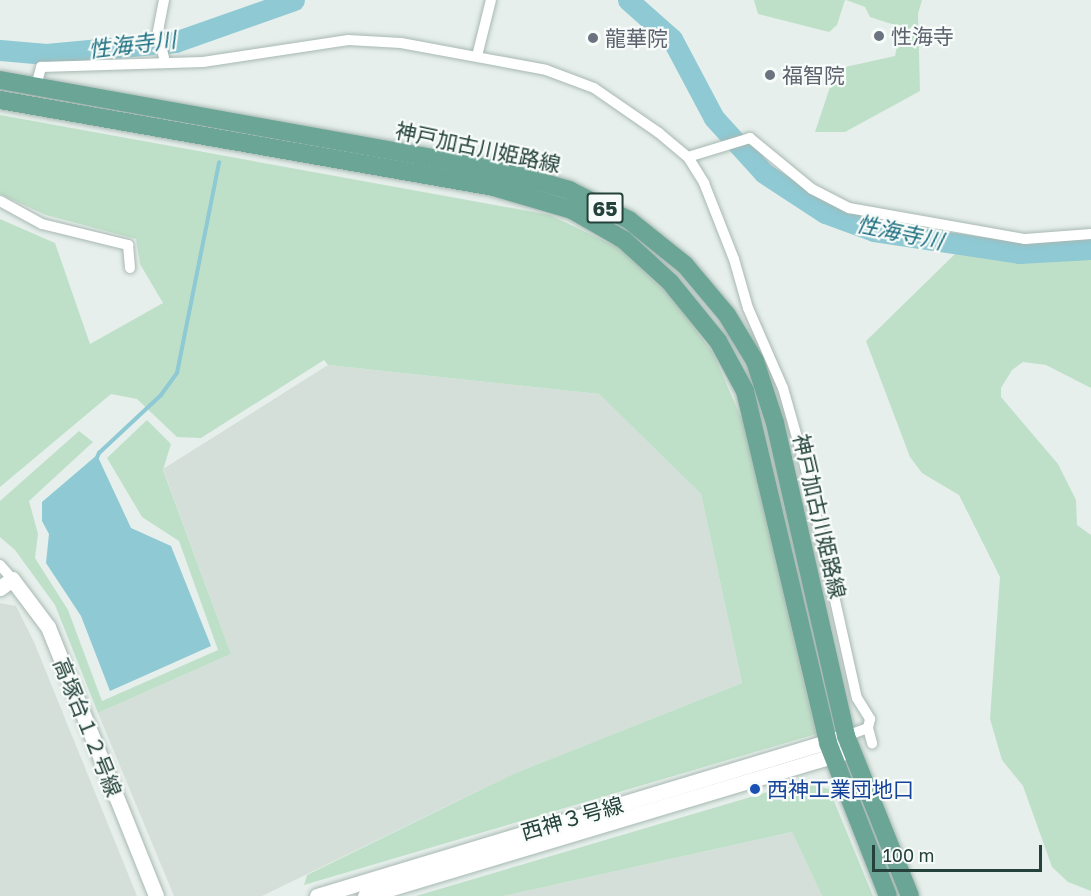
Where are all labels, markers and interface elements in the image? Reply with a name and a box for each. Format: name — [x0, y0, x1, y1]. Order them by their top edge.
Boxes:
place label: 性海寺 — [891, 23, 954, 49]
place label: 龍華院 — [605, 25, 668, 51]
water label: 性海寺川 — [87, 26, 177, 62]
marker: 性海寺 — [872, 29, 886, 43]
marker: 龍華院 — [586, 31, 600, 45]
place label: 福智院 — [782, 62, 845, 88]
marker: 福智院 — [763, 68, 777, 82]
street label: 神戸加古川姫路線 — [393, 117, 563, 177]
road number: 65 — [586, 191, 624, 225]
water label: 性海寺川 — [854, 210, 946, 254]
street label: 神戸加古川姫路線 — [789, 431, 851, 601]
street label: 高塚台１２号線 — [49, 654, 127, 800]
place label: 西神工業団地口 — [767, 776, 914, 802]
marker: 西神工業団地口 — [748, 782, 762, 796]
street label: 西神３号線 — [518, 791, 626, 845]
scale bar — [875, 833, 1044, 871]
text: 100 m — [883, 844, 934, 866]

